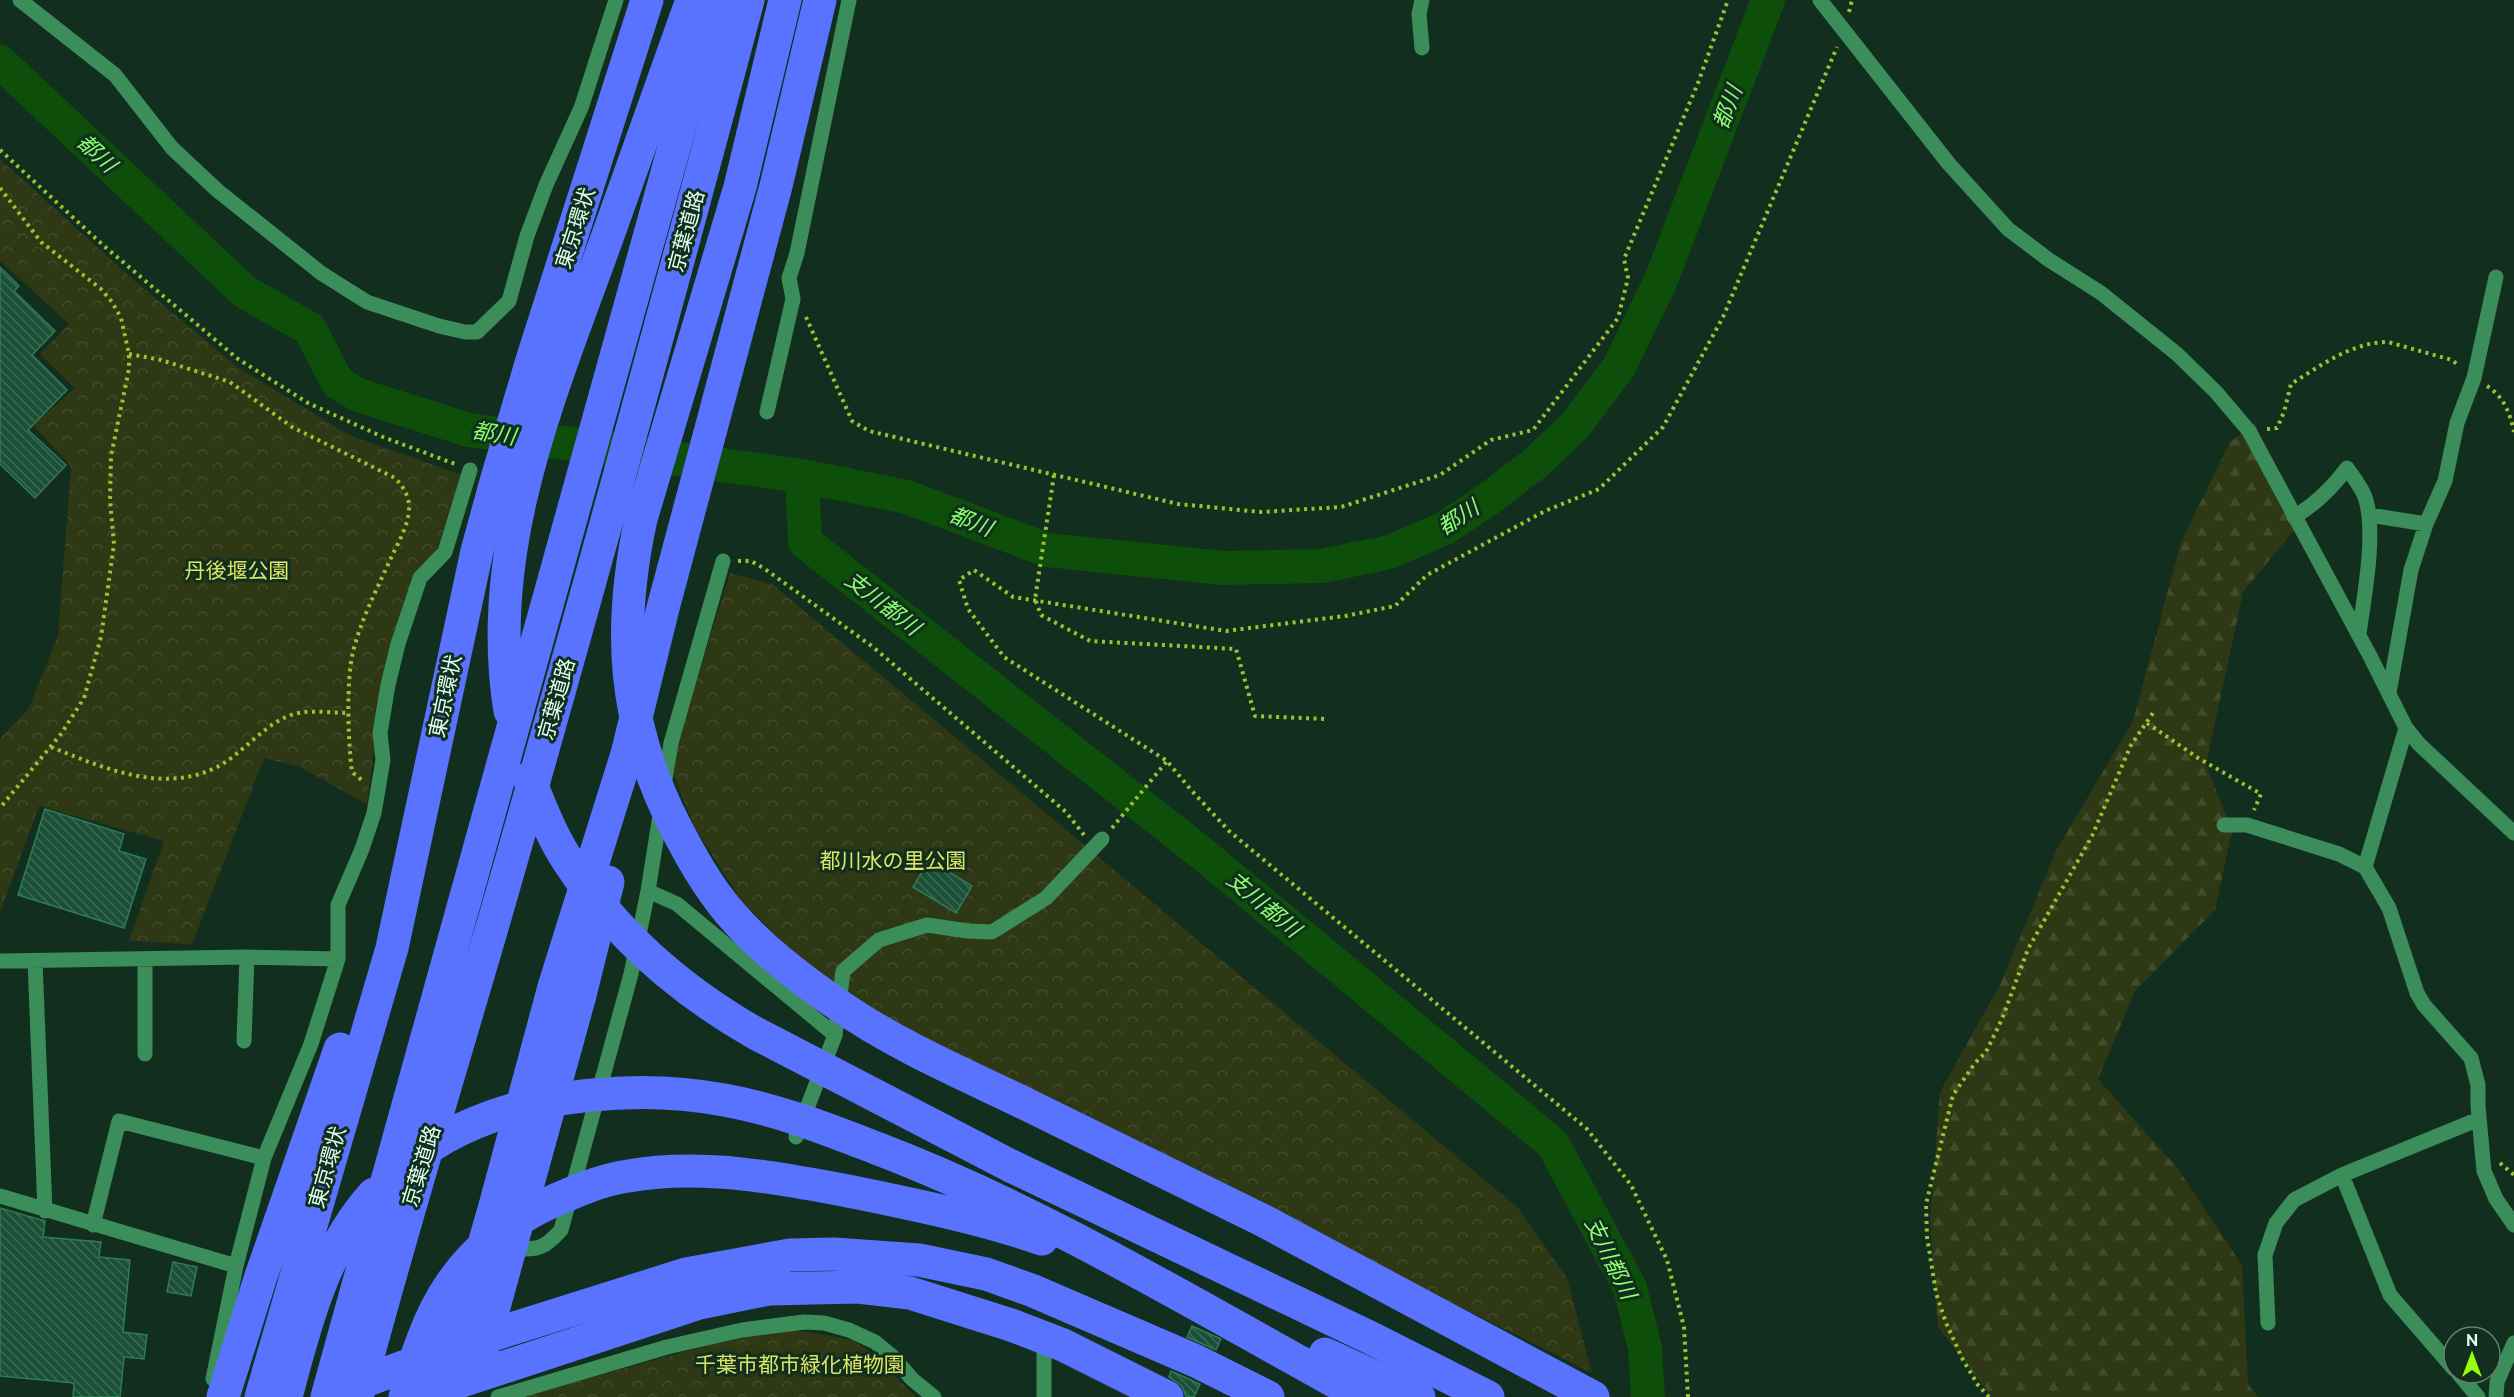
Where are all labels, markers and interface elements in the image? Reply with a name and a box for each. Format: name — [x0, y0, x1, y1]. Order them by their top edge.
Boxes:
water label: 都川 — [1707, 80, 1748, 132]
water label: 都川 — [72, 128, 123, 179]
street label: 東京環状 — [550, 184, 600, 272]
street label: 京葉道路 — [663, 187, 709, 275]
water label: 都川 — [470, 417, 520, 450]
water label: 都川 — [1432, 493, 1485, 540]
water label: 都川 — [946, 501, 998, 542]
park label: 丹後堰公園 — [185, 558, 290, 583]
water label: 支川都川 — [840, 566, 927, 642]
street label: 東京環状 — [424, 652, 466, 740]
street label: 京葉道路 — [532, 655, 580, 743]
park label: 都川水の里公園 — [820, 848, 967, 873]
water label: 支川都川 — [1222, 866, 1308, 944]
street label: 京葉道路 — [397, 1122, 445, 1210]
street label: 東京環状 — [303, 1123, 351, 1211]
water label: 支川都川 — [1580, 1213, 1643, 1305]
north arrow — [2442, 1325, 2502, 1385]
text: N — [2466, 1331, 2478, 1350]
park label: 千葉市都市緑化植物園 — [695, 1352, 905, 1377]

